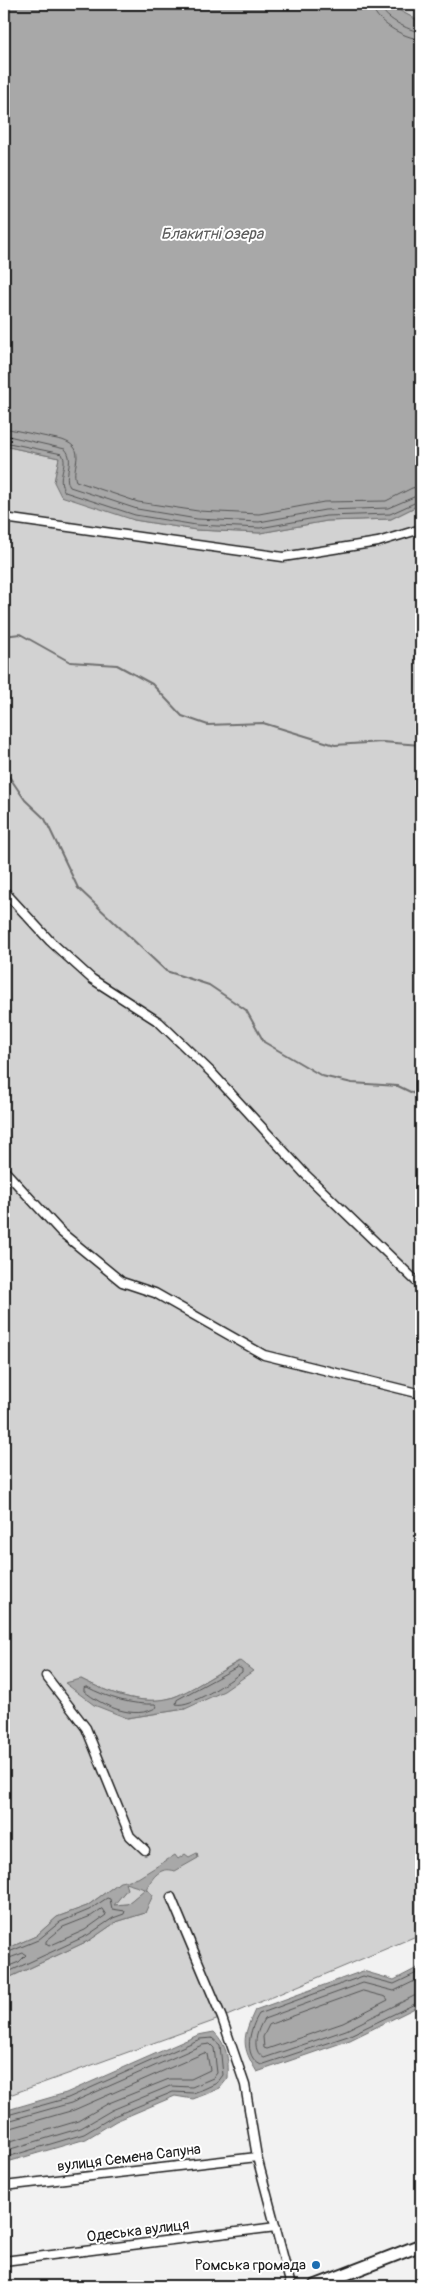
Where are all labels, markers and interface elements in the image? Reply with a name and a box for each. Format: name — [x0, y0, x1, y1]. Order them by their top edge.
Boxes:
water label: Блакитні озера — [161, 224, 265, 244]
street label: вулиця Семена Сапуна — [56, 2140, 202, 2176]
street label: Одеська вулиця — [86, 2215, 190, 2247]
place label: Ромська громада — [195, 2256, 306, 2275]
marker: Ромська громада — [310, 2259, 322, 2271]

